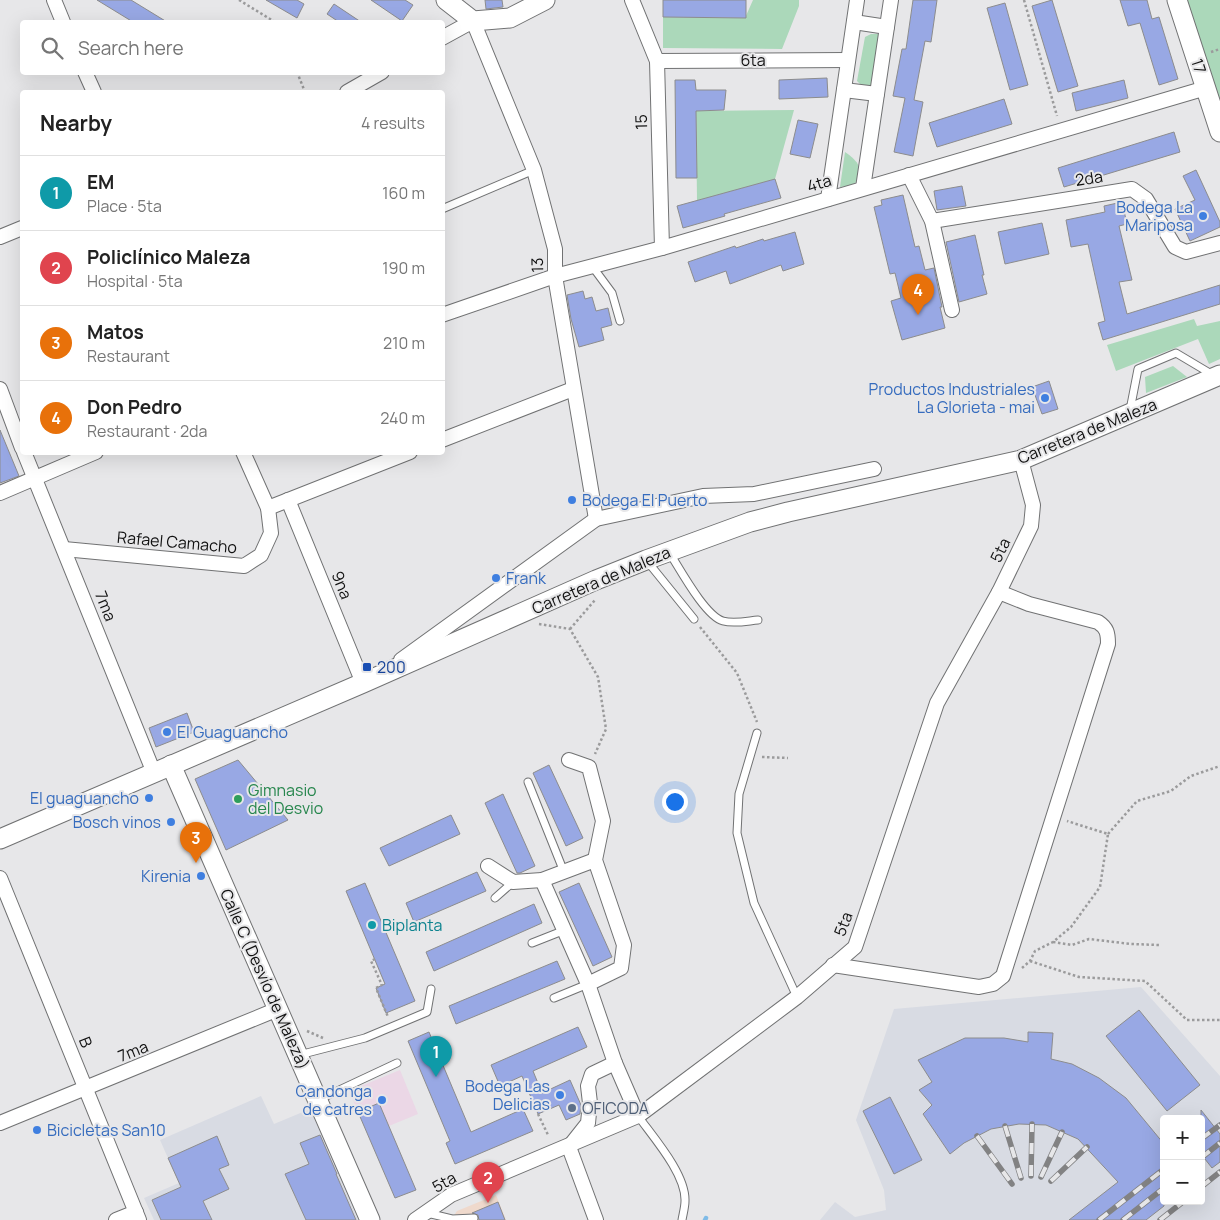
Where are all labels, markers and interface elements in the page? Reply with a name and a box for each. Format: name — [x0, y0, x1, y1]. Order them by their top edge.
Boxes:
search box — [20, 20, 445, 75]
icon: search — [38, 34, 66, 62]
text: Search here — [78, 35, 184, 61]
street label: 6ta — [740, 49, 766, 71]
street label: 17 — [1186, 56, 1212, 76]
text: Nearby — [40, 109, 112, 137]
text: 4 results — [361, 112, 425, 134]
street label: 15 — [630, 114, 652, 130]
street label: 2da — [1074, 165, 1104, 191]
text: EM — [87, 169, 114, 195]
street label: 4ta — [804, 169, 834, 197]
text: 1 — [52, 182, 60, 204]
text: 160 m — [382, 182, 425, 204]
text: Place · 5ta — [87, 195, 162, 217]
place label: Bodega La Mariposa — [1116, 196, 1193, 236]
marker: Bodega La Mariposa — [1197, 210, 1209, 222]
text: Policlínico Maleza — [87, 244, 251, 270]
text: 2 — [51, 257, 61, 279]
text: 190 m — [382, 257, 425, 279]
street label: 13 — [526, 257, 548, 273]
text: Hospital · 5ta — [87, 270, 183, 292]
pin: 4 — [902, 274, 934, 315]
text: Matos — [87, 319, 144, 345]
text: 3 — [51, 332, 61, 354]
text: 210 m — [383, 332, 425, 354]
text: Restaurant — [87, 345, 170, 367]
place label: Productos Industriales La Glorieta - mai — [868, 378, 1035, 418]
marker: Productos Industriales La Glorieta - mai — [1039, 392, 1051, 404]
street label: Carretera de Maleza — [1014, 393, 1160, 469]
text: Don Pedro — [87, 394, 182, 420]
text: 4 — [51, 407, 61, 429]
text: 240 m — [380, 407, 425, 429]
text: Restaurant · 2da — [87, 420, 207, 442]
place label: Bodega El Puerto — [582, 489, 708, 511]
marker: Bodega El Puerto — [566, 494, 578, 506]
street label: Rafael Camacho — [116, 526, 238, 558]
street label: 5ta — [985, 534, 1015, 566]
street label: Carretera de Maleza — [528, 541, 674, 619]
place label: Frank — [506, 567, 547, 589]
street label: 9na — [326, 568, 358, 602]
marker: Frank — [490, 572, 502, 584]
street label: 7ma — [90, 588, 122, 624]
place label: 200 — [377, 656, 406, 678]
marker: 200 — [361, 661, 373, 673]
place label: El Guaguancho — [177, 721, 288, 743]
marker: El Guaguancho — [161, 726, 173, 738]
place label: Gimnasio del Desvio — [248, 779, 323, 819]
place label: El guaguancho — [30, 787, 139, 809]
your location — [662, 789, 688, 815]
marker: El guaguancho — [143, 792, 155, 804]
marker: Gimnasio del Desvio — [232, 793, 244, 805]
place label: Bosch vinos — [73, 811, 161, 833]
marker: Bosch vinos — [165, 816, 177, 828]
pin: 3 — [180, 822, 212, 863]
place label: Kirenia — [141, 865, 191, 887]
marker: Kirenia — [195, 870, 207, 882]
street label: Calle C (Desvío de Maleza) — [215, 885, 315, 1073]
street label: 5ta — [828, 909, 858, 939]
place label: Biplanta — [382, 914, 442, 936]
marker: Biplanta — [366, 919, 378, 931]
street label: B — [74, 1033, 98, 1051]
street label: 7ma — [115, 1035, 151, 1067]
pin: 1 — [420, 1036, 452, 1077]
place label: Bodega Las Delicias — [465, 1075, 550, 1115]
place label: Candonga de catres — [295, 1080, 372, 1120]
marker: Bodega Las Delicias — [554, 1089, 566, 1101]
marker: Candonga de catres — [376, 1094, 388, 1106]
place label: OFICODA — [582, 1097, 649, 1119]
marker: OFICODA — [566, 1102, 578, 1114]
map controls — [1160, 1115, 1205, 1205]
button: + — [1160, 1115, 1205, 1160]
place label: Bicicletas San10 — [47, 1119, 166, 1141]
marker: Bicicletas San10 — [31, 1124, 43, 1136]
button: − — [1160, 1160, 1205, 1205]
pin: 2 — [472, 1162, 504, 1203]
street label: 5ta — [428, 1166, 460, 1198]

